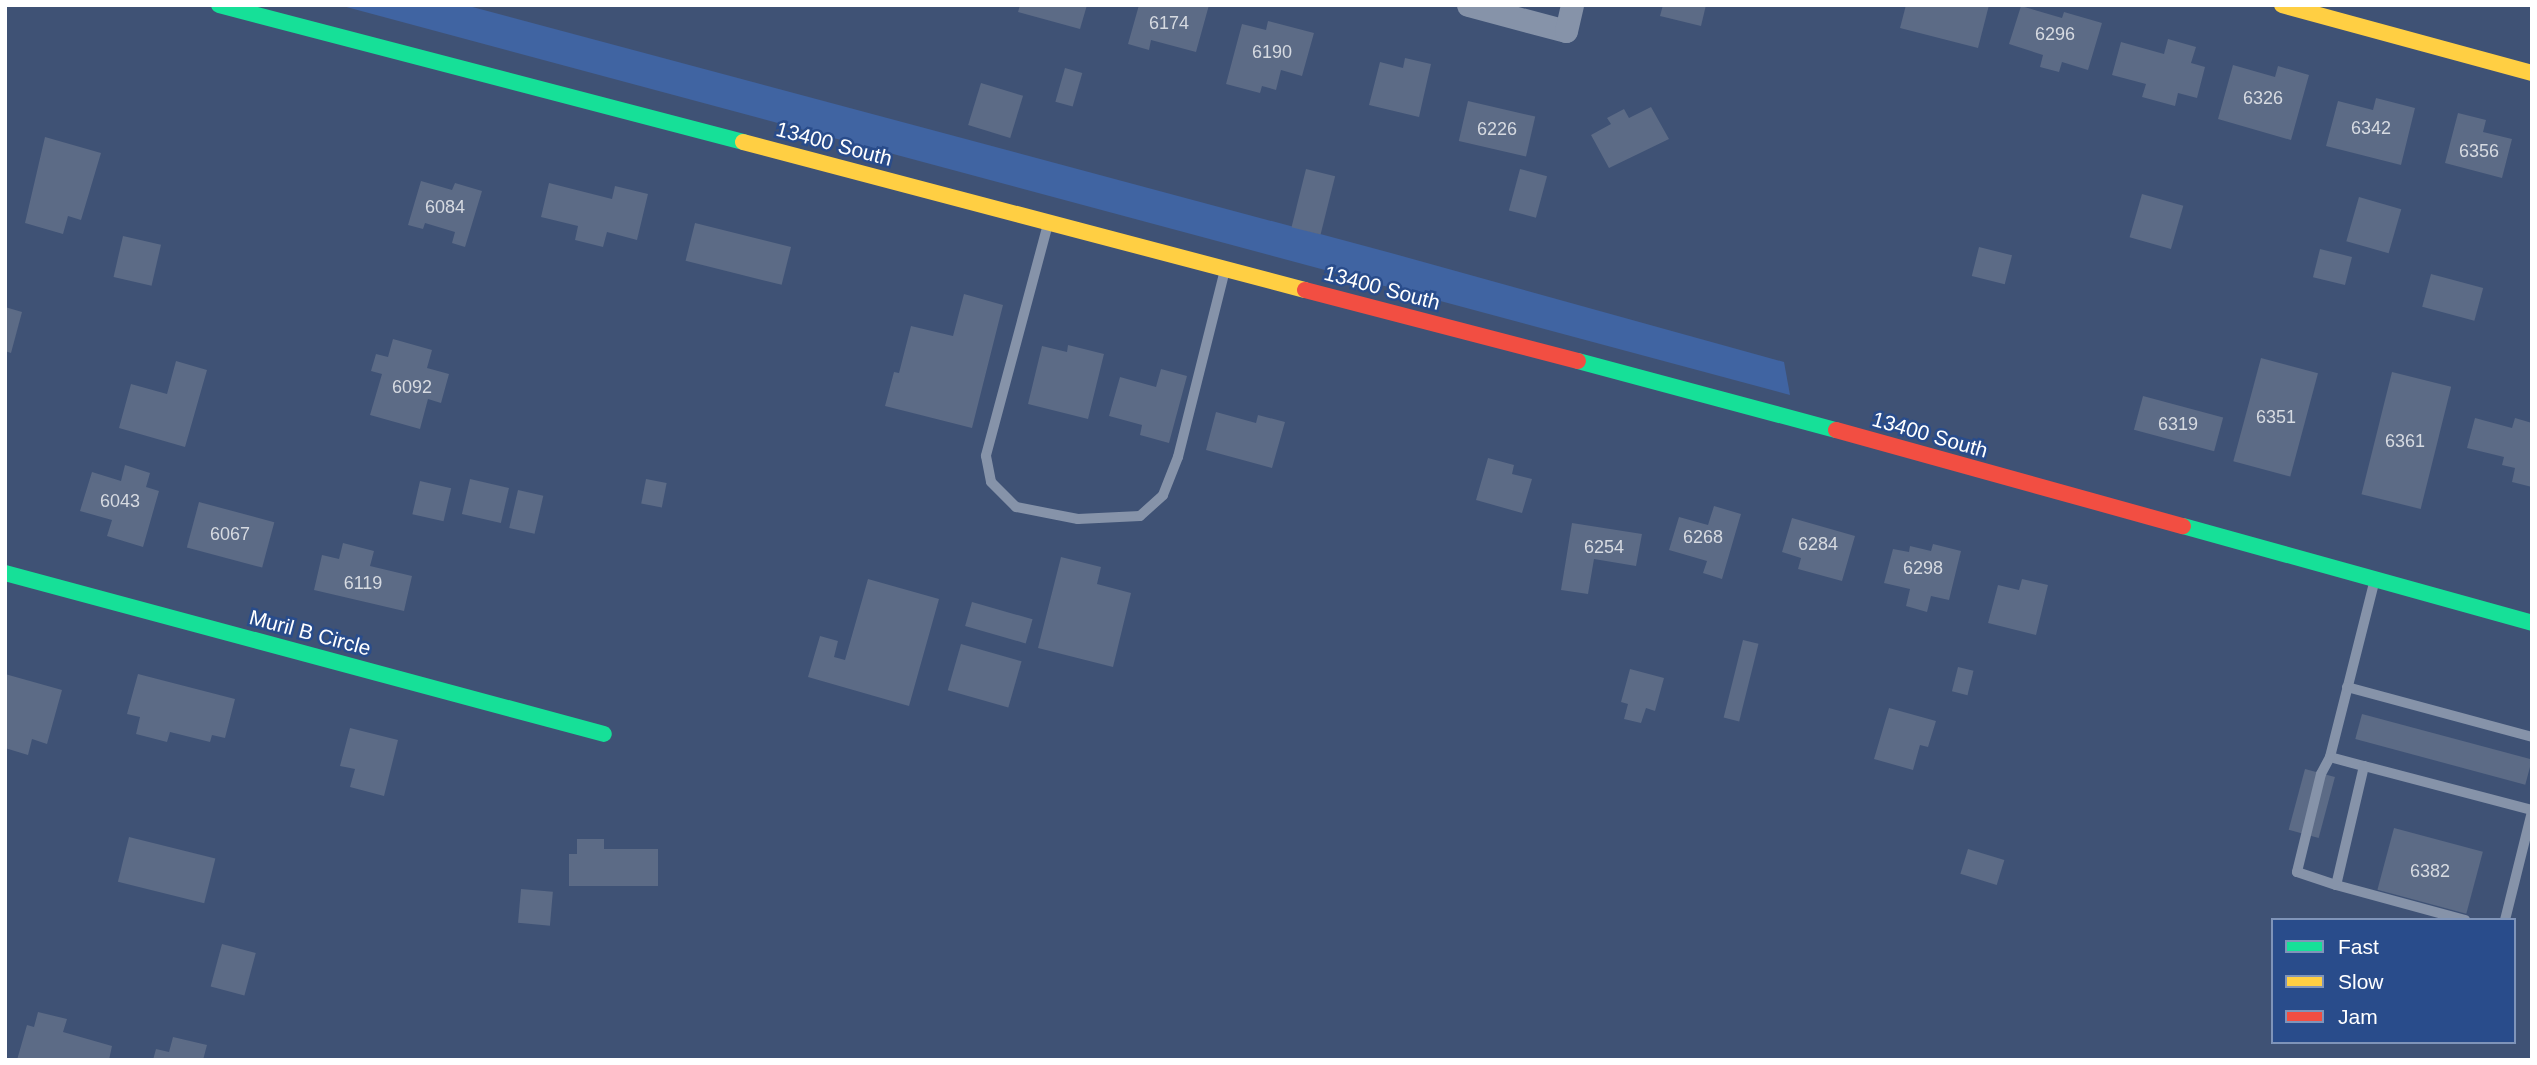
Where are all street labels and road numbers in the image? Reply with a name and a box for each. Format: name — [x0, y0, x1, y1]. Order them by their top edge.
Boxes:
street label: 13400 South — [773, 116, 895, 172]
street label: 13400 South — [1321, 260, 1443, 316]
street label: 13400 South — [1869, 406, 1991, 464]
street label: Muril B Circle — [246, 605, 374, 661]

